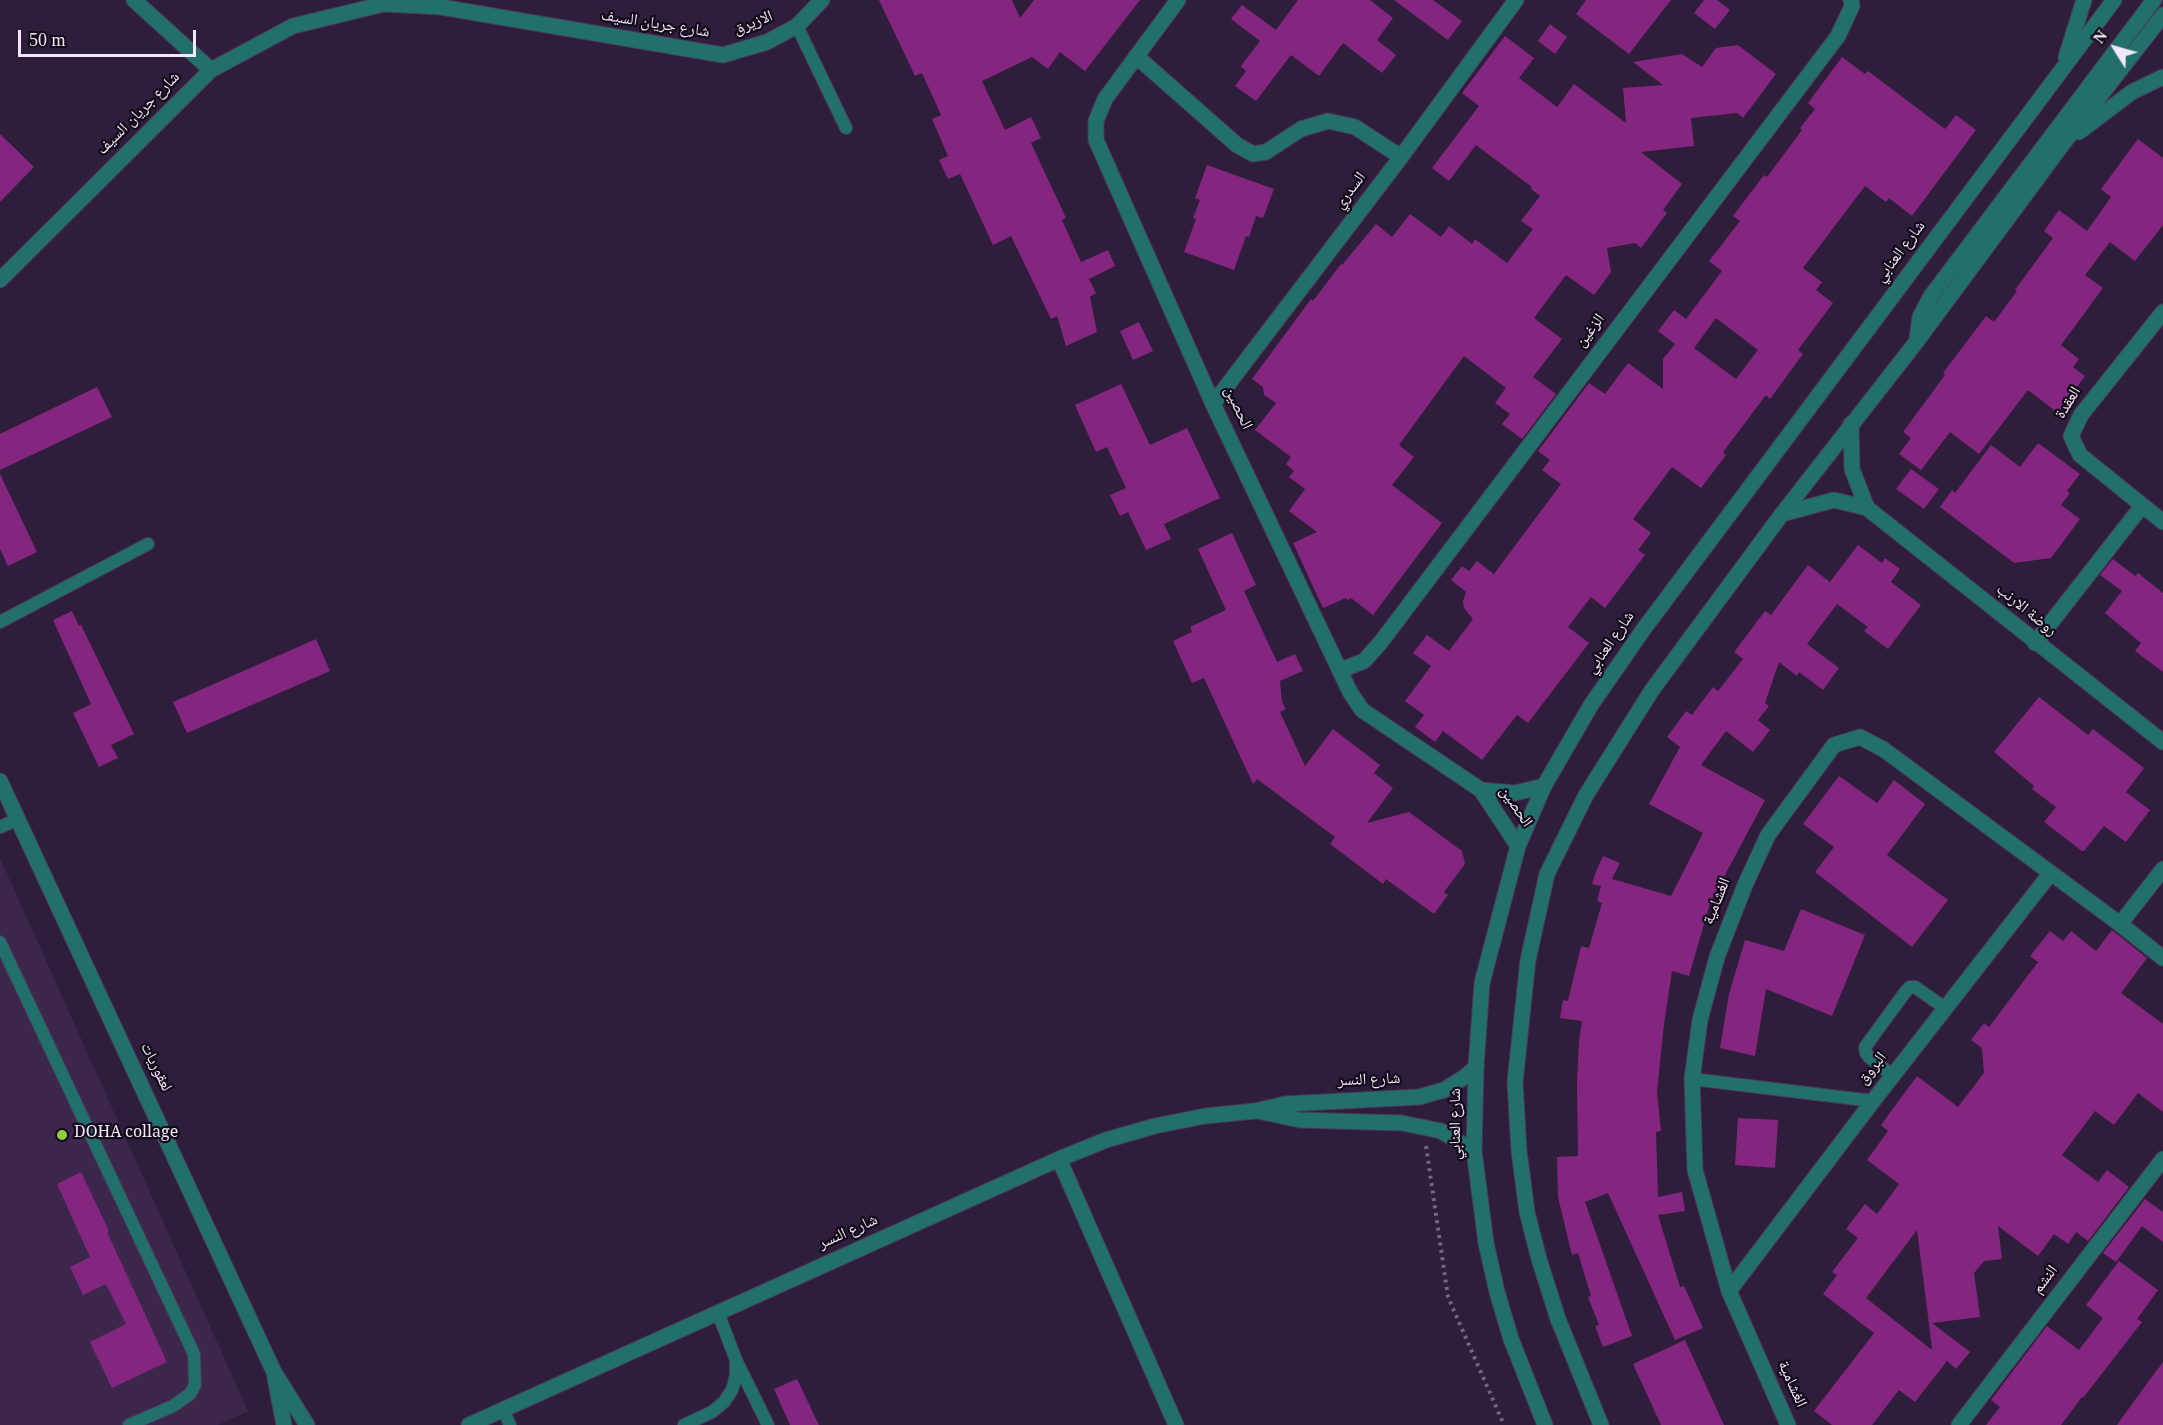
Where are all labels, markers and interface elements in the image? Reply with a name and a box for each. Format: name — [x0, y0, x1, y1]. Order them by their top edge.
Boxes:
street label: شارع جريان السيف — [599, 8, 711, 44]
street label: الازيرق — [732, 9, 776, 41]
scale bar — [21, 18, 200, 56]
north arrow — [2085, 18, 2145, 78]
text: N — [2090, 27, 2110, 47]
text: 50 m — [29, 30, 66, 50]
street label: شارع جريان السيف — [94, 69, 186, 161]
street label: السدري — [1332, 170, 1372, 214]
street label: شارع العنابي — [1873, 219, 1931, 287]
street label: الزغين — [1573, 312, 1611, 352]
street label: الحصين — [1218, 384, 1254, 434]
street label: العقدة — [2053, 384, 2087, 424]
street label: روضة الارنب — [1991, 582, 2059, 642]
street label: شارع العنابي — [1584, 609, 1640, 679]
street label: الحصين — [1493, 784, 1535, 832]
street label: الغشامية — [1701, 876, 1737, 928]
street label: لعقوريات — [134, 1041, 174, 1095]
street label: البروق — [1855, 1050, 1893, 1090]
street label: شارع النسر — [1337, 1071, 1401, 1093]
street label: شارع العنابي — [1448, 1088, 1468, 1160]
place label: DOHA collage — [74, 1125, 178, 1145]
marker: DOHA collage — [55, 1128, 69, 1142]
street label: شارع النسر — [816, 1212, 882, 1256]
street label: النشم — [2030, 1263, 2064, 1299]
street label: الغشامية — [1771, 1359, 1809, 1411]

